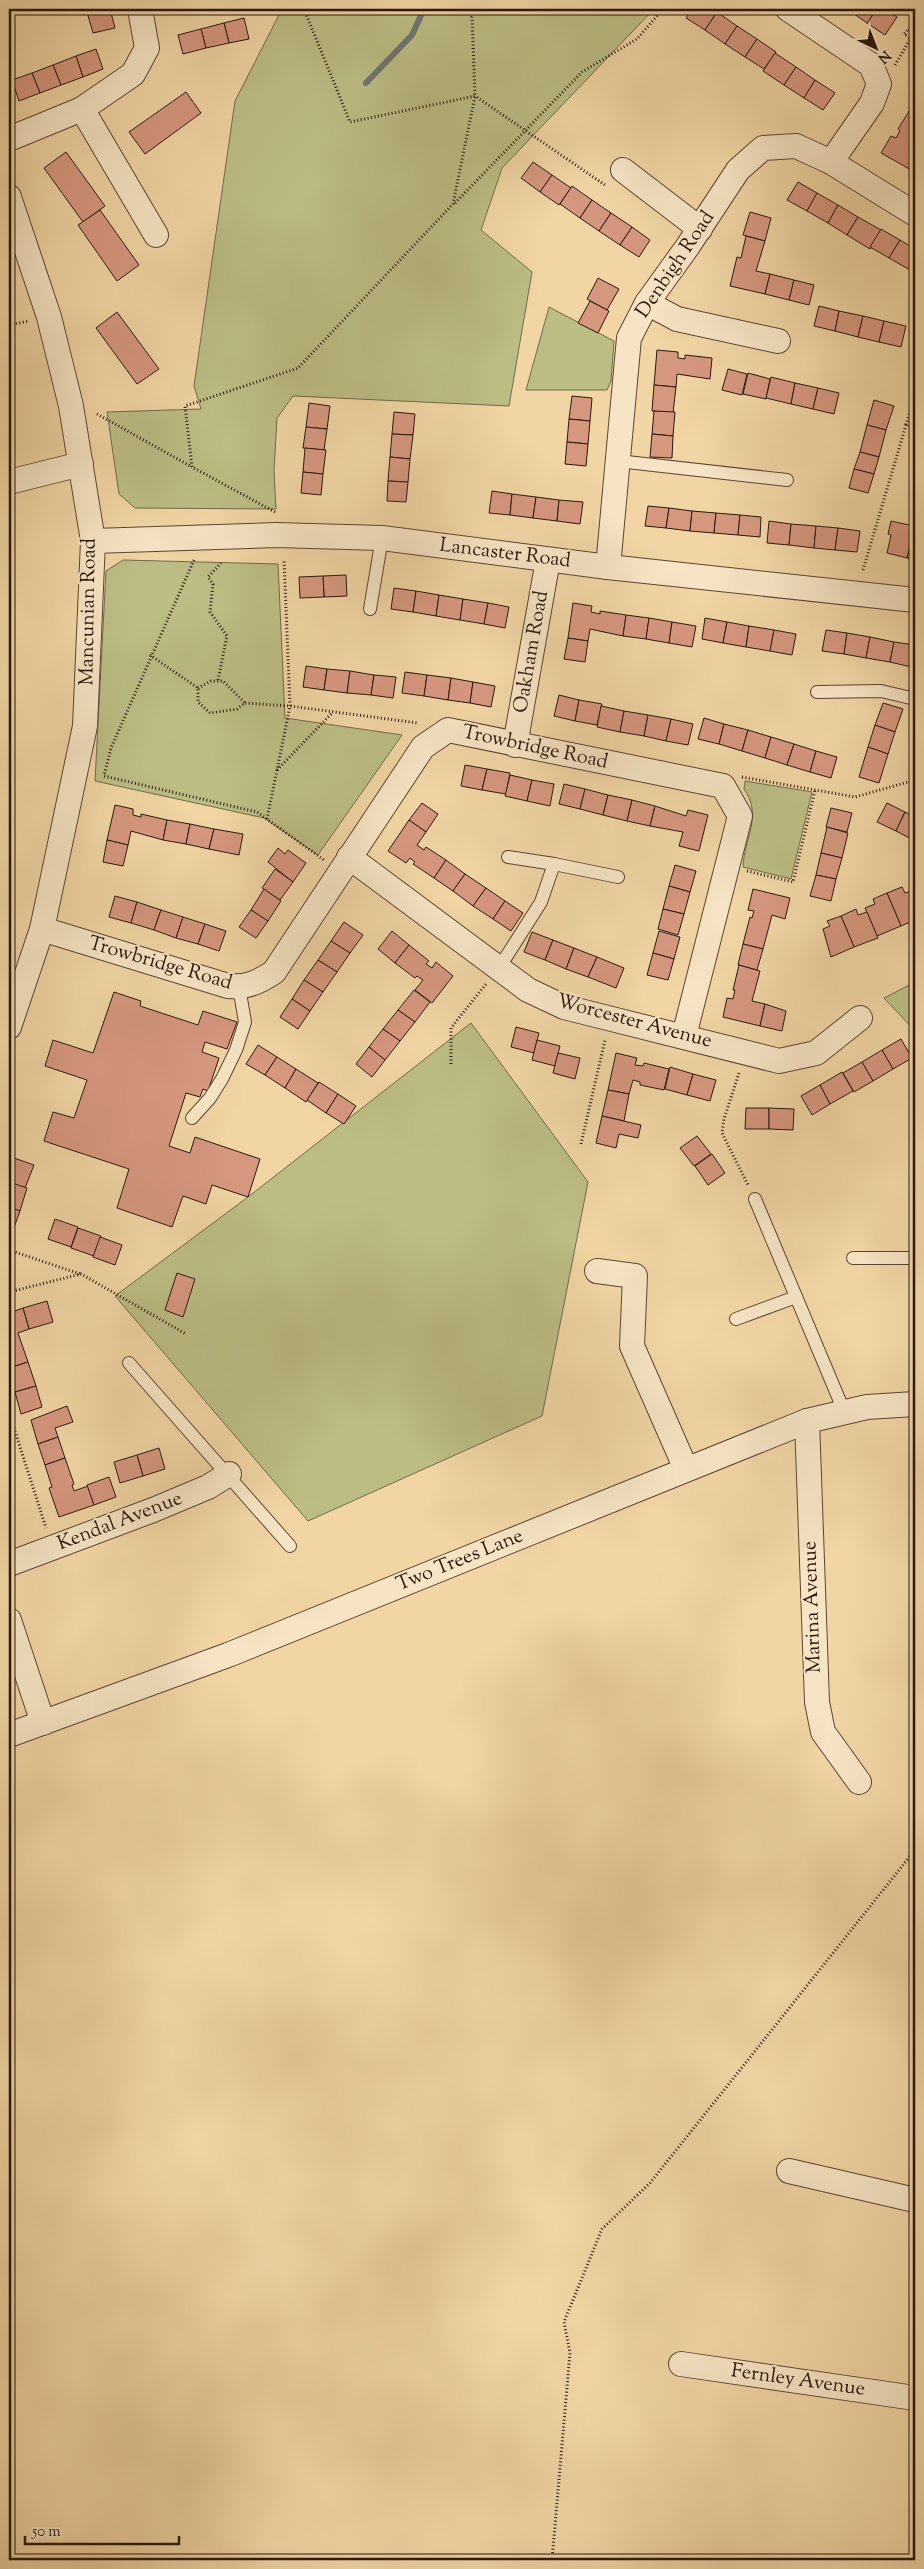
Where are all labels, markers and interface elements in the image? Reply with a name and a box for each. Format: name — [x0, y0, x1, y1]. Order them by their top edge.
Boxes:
north arrow — [852, 22, 902, 72]
text: N — [873, 45, 894, 67]
street label: Denbigh Road — [629, 205, 723, 325]
street label: Lancaster Road — [438, 532, 572, 576]
street label: Mancunian Road — [73, 538, 105, 686]
street label: Oakham Road — [507, 588, 557, 716]
street label: Trowbridge Road — [459, 718, 611, 778]
street label: Trowbridge Road — [85, 930, 235, 998]
street label: Worcester Avenue — [553, 987, 715, 1057]
street label: Kendal Avenue — [53, 1485, 187, 1559]
street label: Two Trees Lane — [392, 1522, 528, 1600]
street label: Marina Avenue — [796, 1540, 830, 1674]
street label: Fernley Avenue — [729, 2357, 867, 2405]
scale bar — [25, 2514, 179, 2546]
text: 50 m — [31, 2522, 61, 2543]

